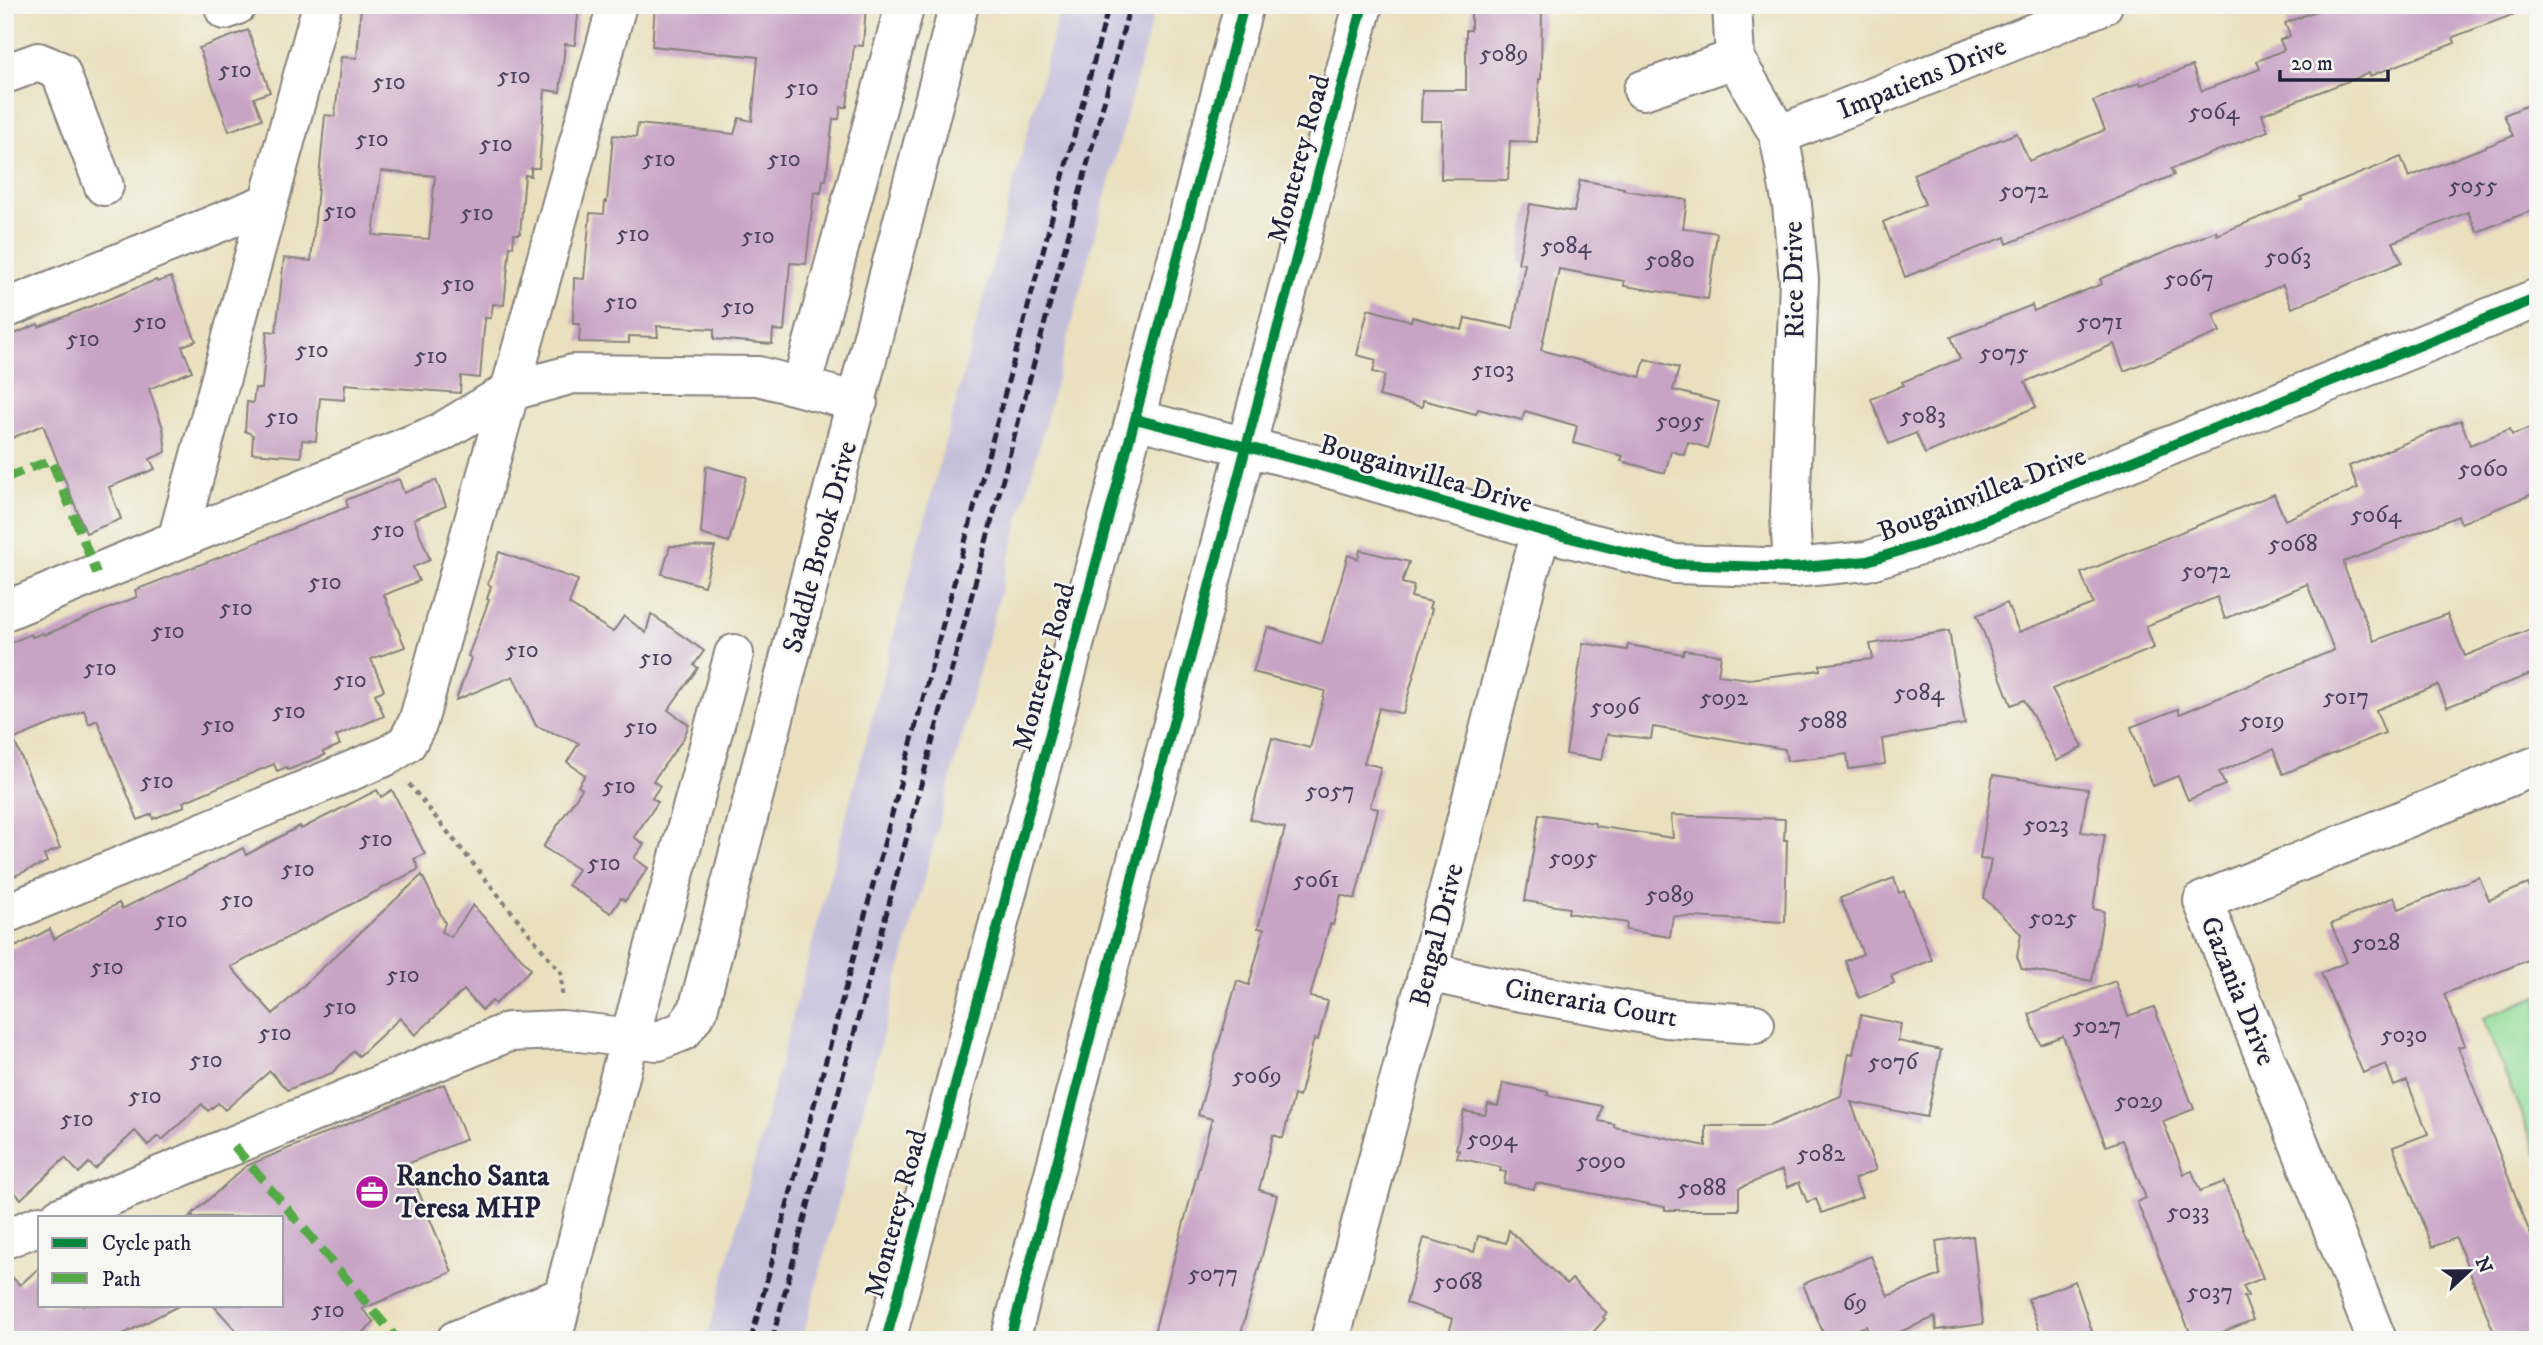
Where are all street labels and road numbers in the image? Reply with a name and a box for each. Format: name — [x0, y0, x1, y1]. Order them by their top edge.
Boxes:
street label: Impatiens Drive — [1833, 28, 2011, 128]
street label: Monterey Road — [1260, 71, 1338, 247]
street label: Rice Drive — [1775, 221, 1813, 339]
street label: Bougainvillea Drive — [1315, 427, 1537, 521]
street label: Saddle Brook Drive — [775, 437, 865, 657]
street label: Bougainvillea Drive — [1873, 438, 2091, 550]
street label: Monterey Road — [1005, 579, 1083, 755]
street label: Bengal Drive — [1402, 860, 1472, 1010]
street label: Gazania Drive — [2192, 911, 2284, 1071]
street label: Cineraria Court — [1502, 971, 1680, 1035]
street label: Monterey Road — [857, 1126, 935, 1302]

